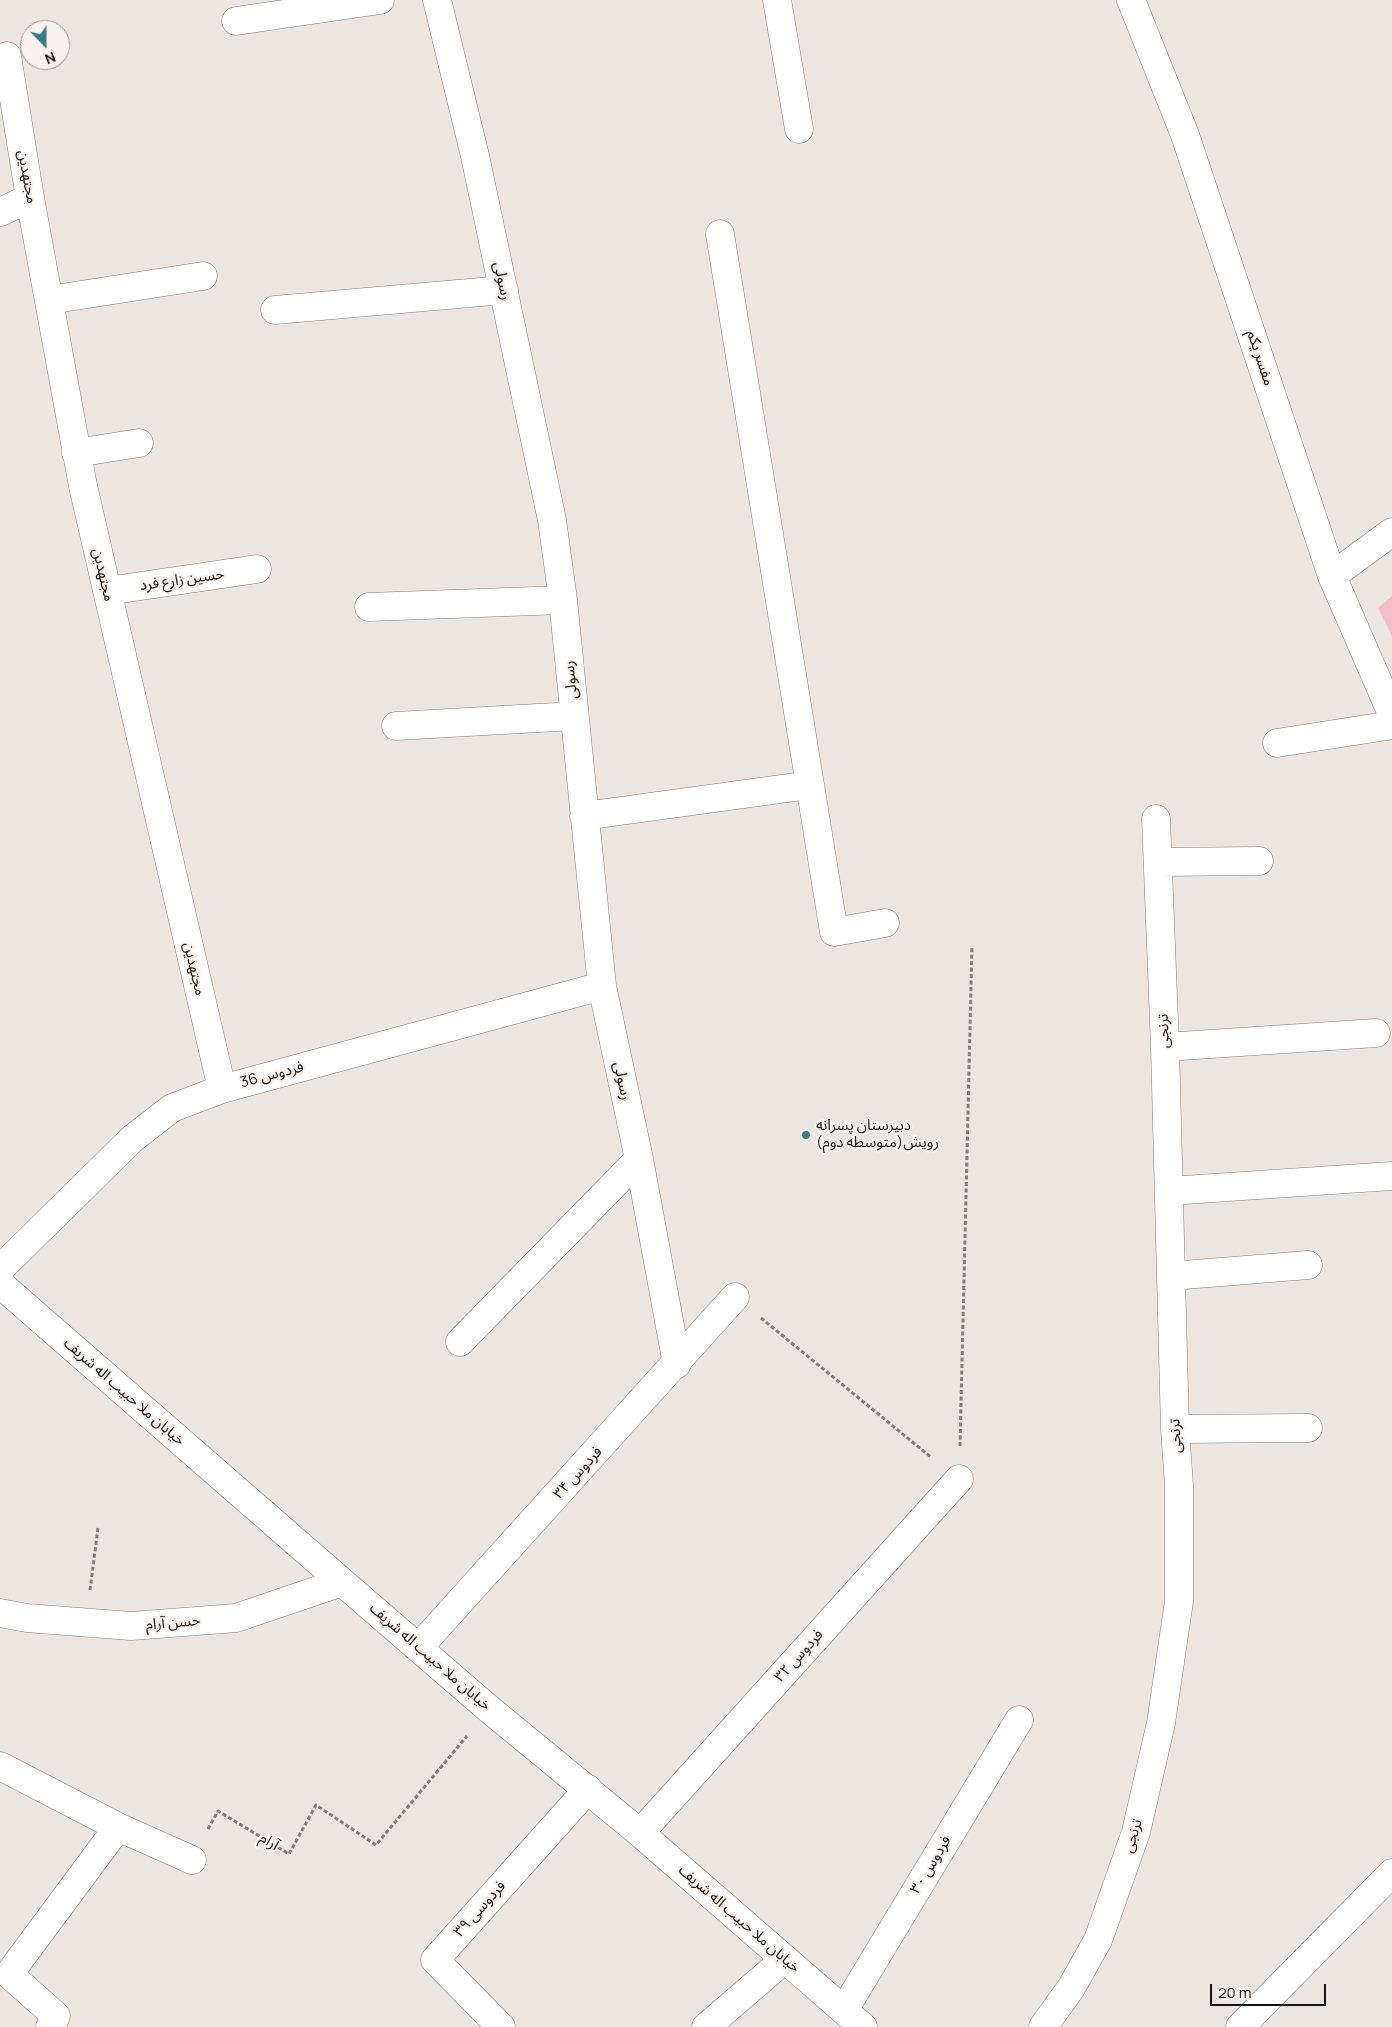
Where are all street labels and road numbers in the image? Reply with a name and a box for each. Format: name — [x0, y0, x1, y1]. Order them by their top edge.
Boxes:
street label: مجتهدین — [13, 149, 41, 205]
street label: رسولی — [489, 260, 515, 302]
street label: مفسر یکم — [1243, 328, 1277, 388]
street label: مجتهدین — [88, 547, 118, 603]
street label: حسین‌ زارع‌ فرد — [139, 565, 225, 595]
street label: رسولی — [560, 660, 582, 700]
street label: مجتهدین — [179, 941, 209, 997]
street label: ترنجی — [1154, 1013, 1174, 1049]
street label: فردوس 36 — [238, 1058, 306, 1092]
street label: رسولی — [609, 1060, 635, 1102]
street label: خیابان ملا حبیب اله شریف — [60, 1334, 188, 1450]
street label: ترنجی — [1166, 1418, 1186, 1454]
street label: فردوس ۳۴ — [550, 1443, 606, 1503]
street label: خیابان ملا حبیب اله شریف — [366, 1599, 494, 1715]
street label: حسن آرام — [145, 1612, 201, 1634]
street label: فردوس ۳۲ — [771, 1626, 827, 1686]
street label: ترنجی — [1119, 1817, 1147, 1855]
street label: آرام — [256, 1829, 282, 1855]
street label: فردوس ۳۰ — [907, 1833, 955, 1897]
street label: خیابان ملا حبیب اله شریف — [675, 1861, 803, 1977]
street label: فردوسی ۳۹ — [450, 1877, 510, 1941]

